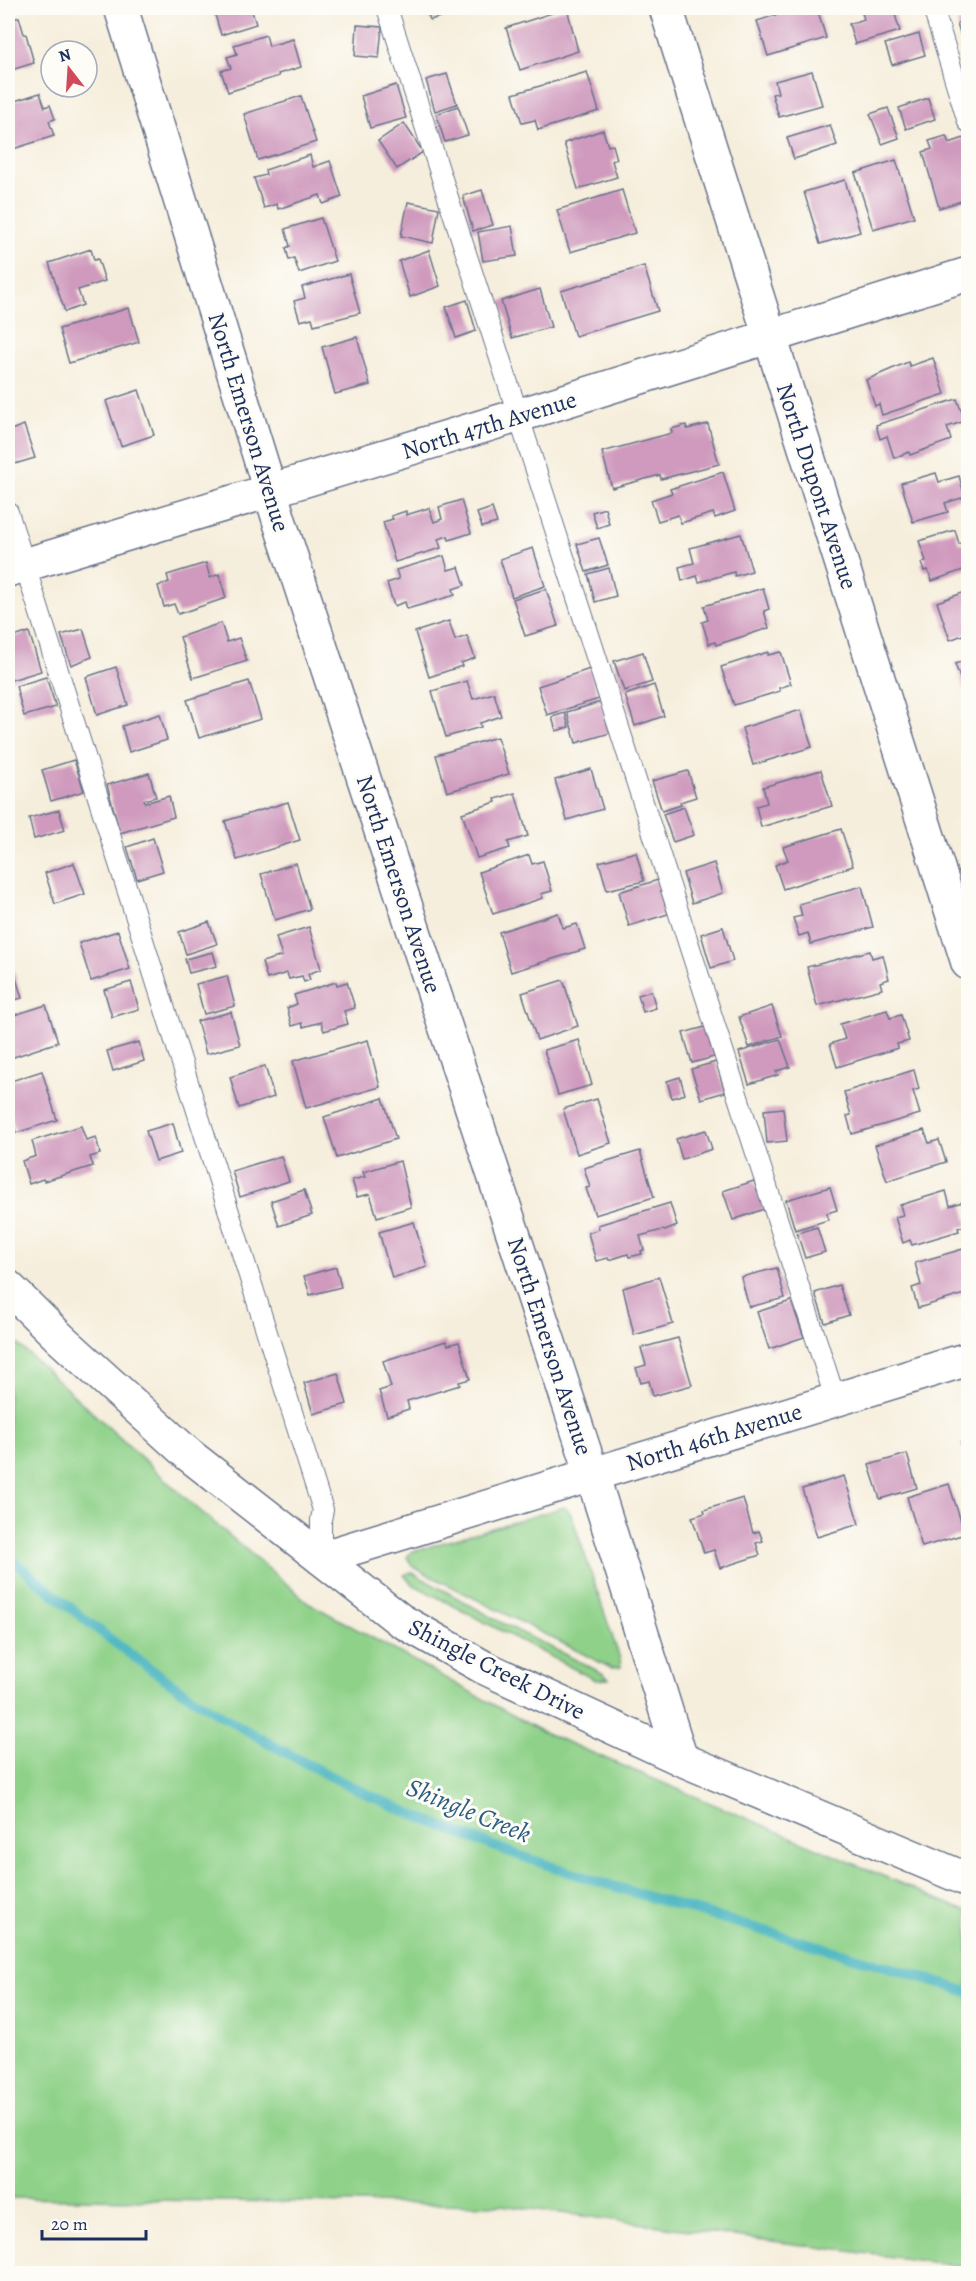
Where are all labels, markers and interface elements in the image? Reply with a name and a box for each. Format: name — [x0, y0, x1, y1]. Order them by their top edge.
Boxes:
north arrow — [39, 39, 99, 99]
text: N — [56, 43, 74, 68]
street label: North Emerson Avenue — [200, 308, 298, 536]
street label: North Dupont Avenue — [769, 379, 865, 593]
street label: North 47th Avenue — [398, 383, 580, 467]
street label: North Emerson Avenue — [349, 771, 449, 997]
street label: North Emerson Avenue — [500, 1233, 600, 1459]
street label: North 46th Avenue — [622, 1395, 806, 1479]
street label: Shingle Creek Drive — [403, 1611, 591, 1727]
water label: Shingle Creek — [401, 1770, 536, 1851]
scale bar — [42, 2203, 146, 2241]
text: 20 m — [51, 2212, 88, 2236]

